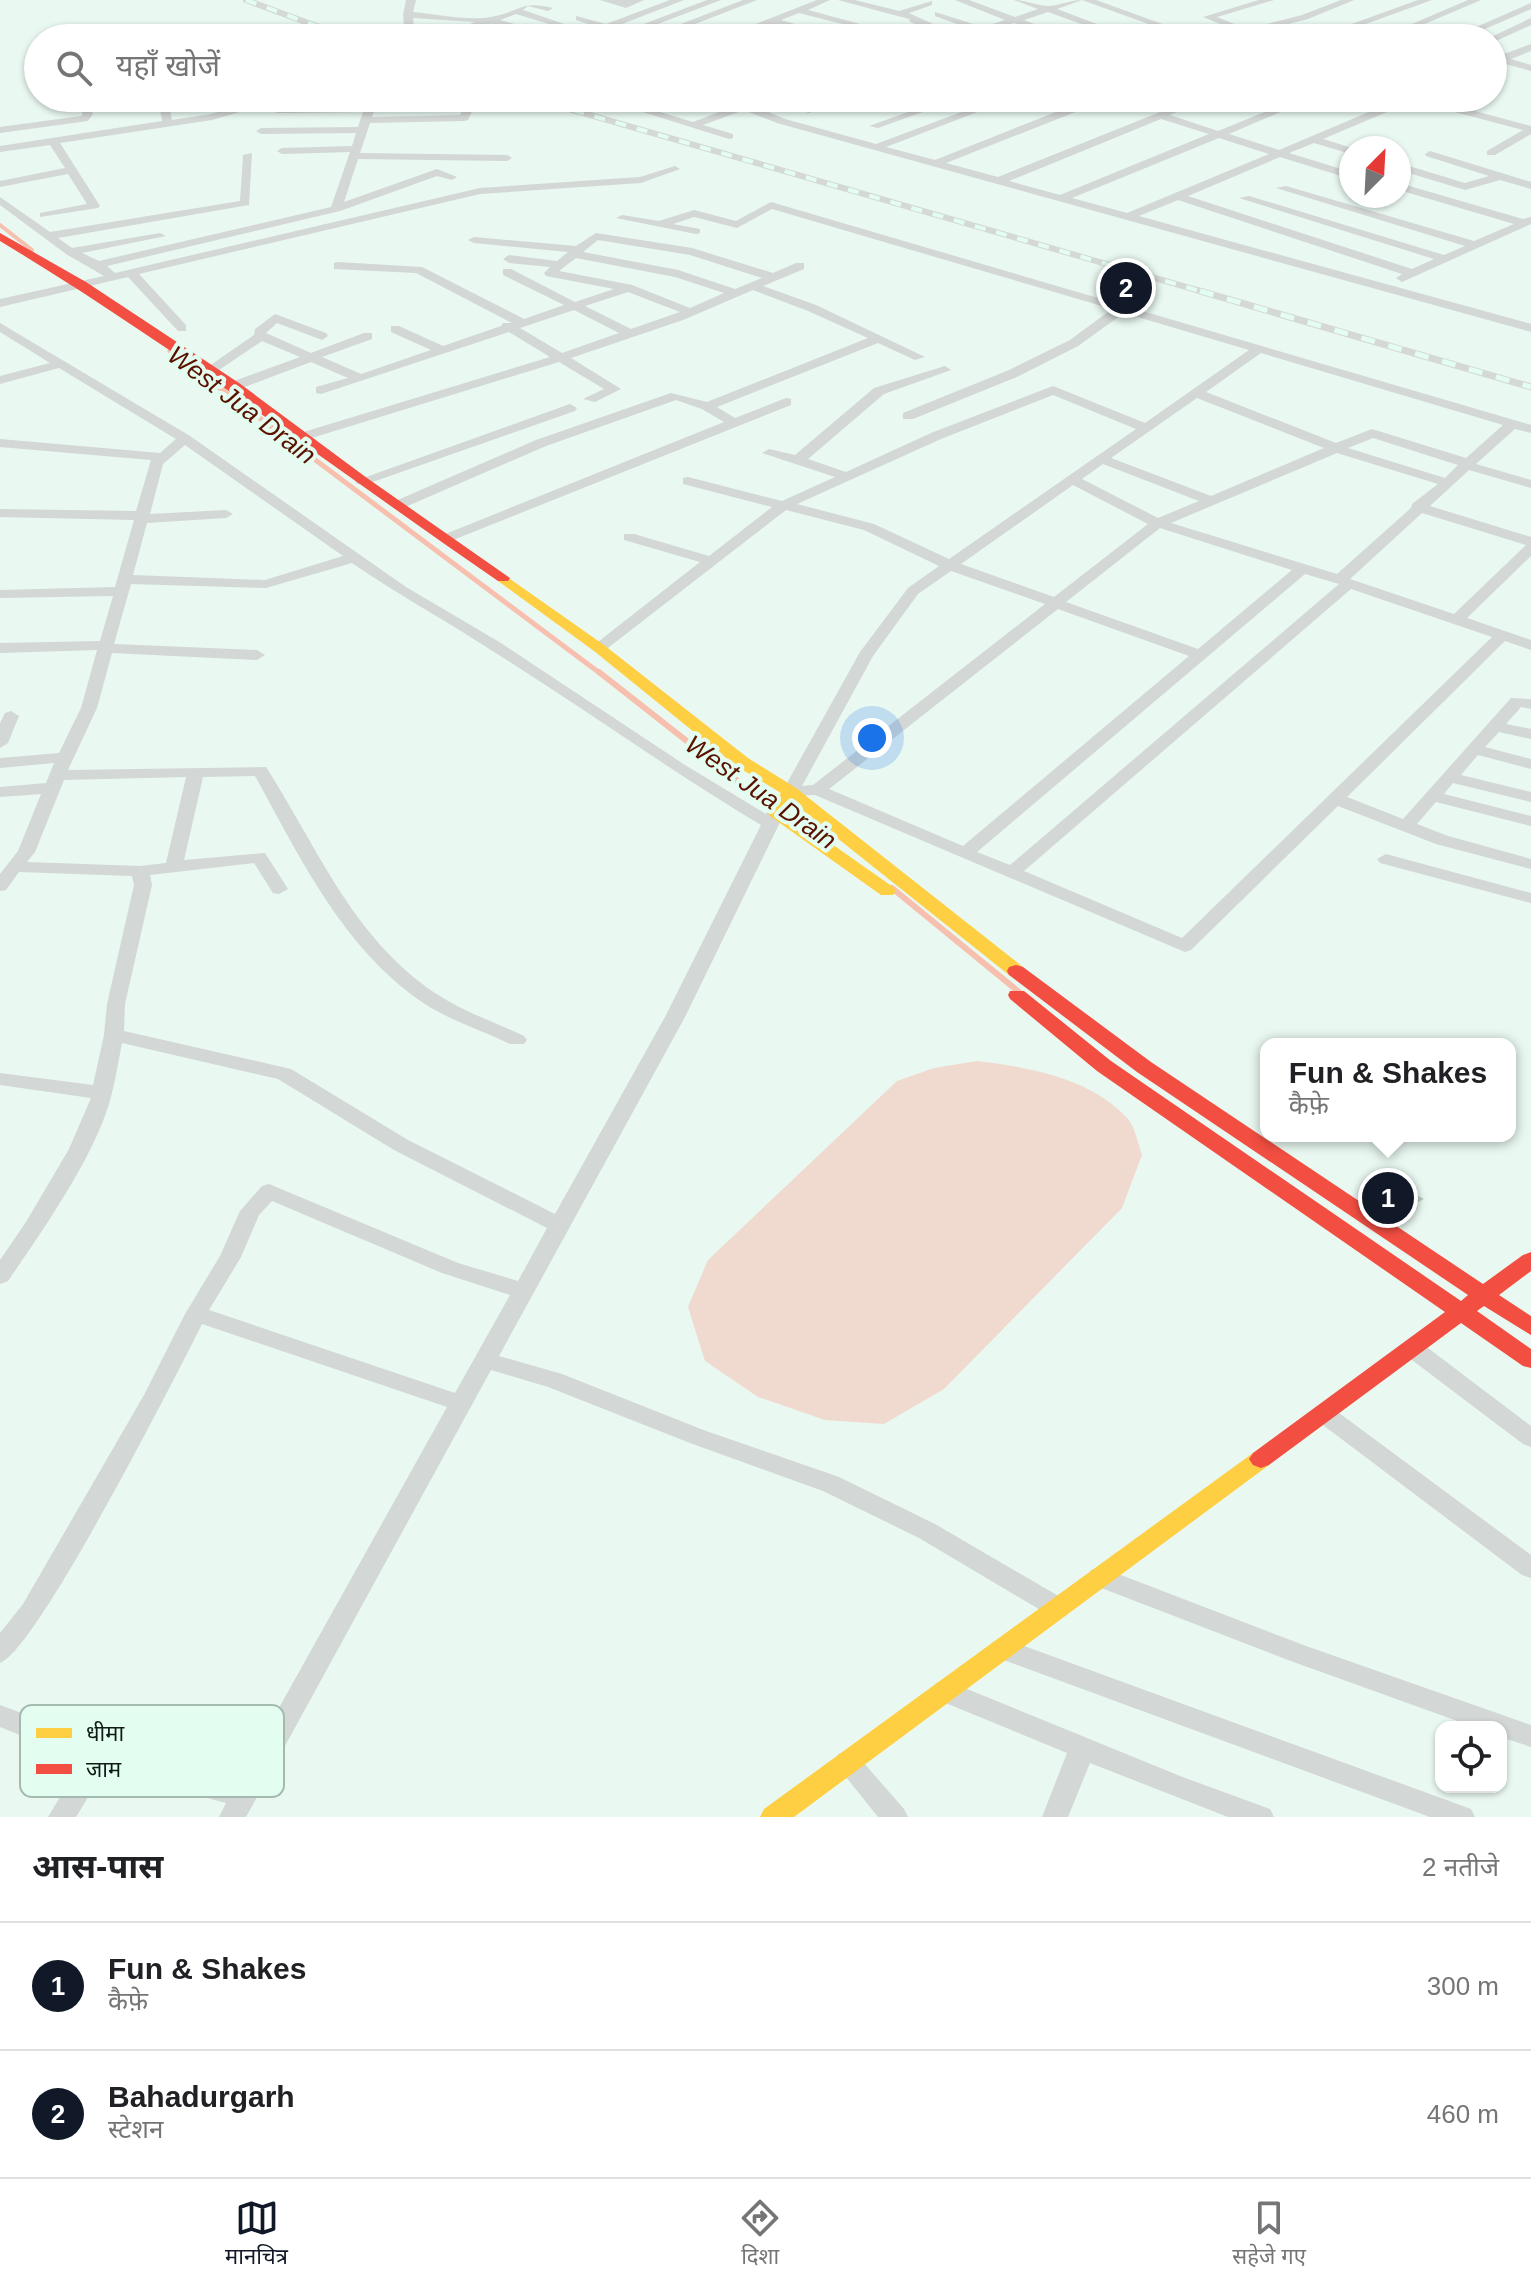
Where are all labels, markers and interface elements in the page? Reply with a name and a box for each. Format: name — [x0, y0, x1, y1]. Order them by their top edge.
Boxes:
search box — [24, 24, 1507, 112]
icon: search — [52, 46, 96, 90]
text: यहाँ खोजें — [116, 49, 220, 82]
north arrow — [1339, 136, 1411, 208]
pin: 2 — [1100, 258, 1152, 318]
water label: West Jua Drain — [162, 340, 322, 470]
your location — [852, 718, 892, 758]
water label: West Jua Drain — [680, 729, 842, 855]
popup — [1260, 1038, 1516, 1142]
text: Fun & Shakes — [1289, 1056, 1487, 1089]
text: कैफ़े — [1289, 1090, 1329, 1120]
pin: 1 — [1362, 1168, 1414, 1228]
legend — [20, 1705, 284, 1797]
text: धीमा — [86, 1721, 124, 1746]
map controls — [1435, 1721, 1507, 1793]
button: locate — [1435, 1721, 1507, 1793]
text: जाम — [86, 1757, 122, 1782]
text: आस-पास — [32, 1847, 163, 1885]
text: 2 नतीजे — [1422, 1852, 1499, 1882]
text: Fun & Shakes — [108, 1952, 306, 1985]
text: 1 — [51, 1971, 65, 2001]
text: 300 m — [1427, 1971, 1499, 2001]
text: कैफ़े — [108, 1986, 148, 2016]
text: Bahadurgarh — [108, 2080, 295, 2113]
text: 2 — [51, 2099, 65, 2129]
text: 460 m — [1427, 2099, 1499, 2129]
text: स्टेशन — [108, 2114, 163, 2144]
tab: मानचित्र — [225, 2196, 288, 2273]
tab: दिशा — [738, 2196, 782, 2273]
tab: सहेजे गए — [1232, 2196, 1306, 2273]

